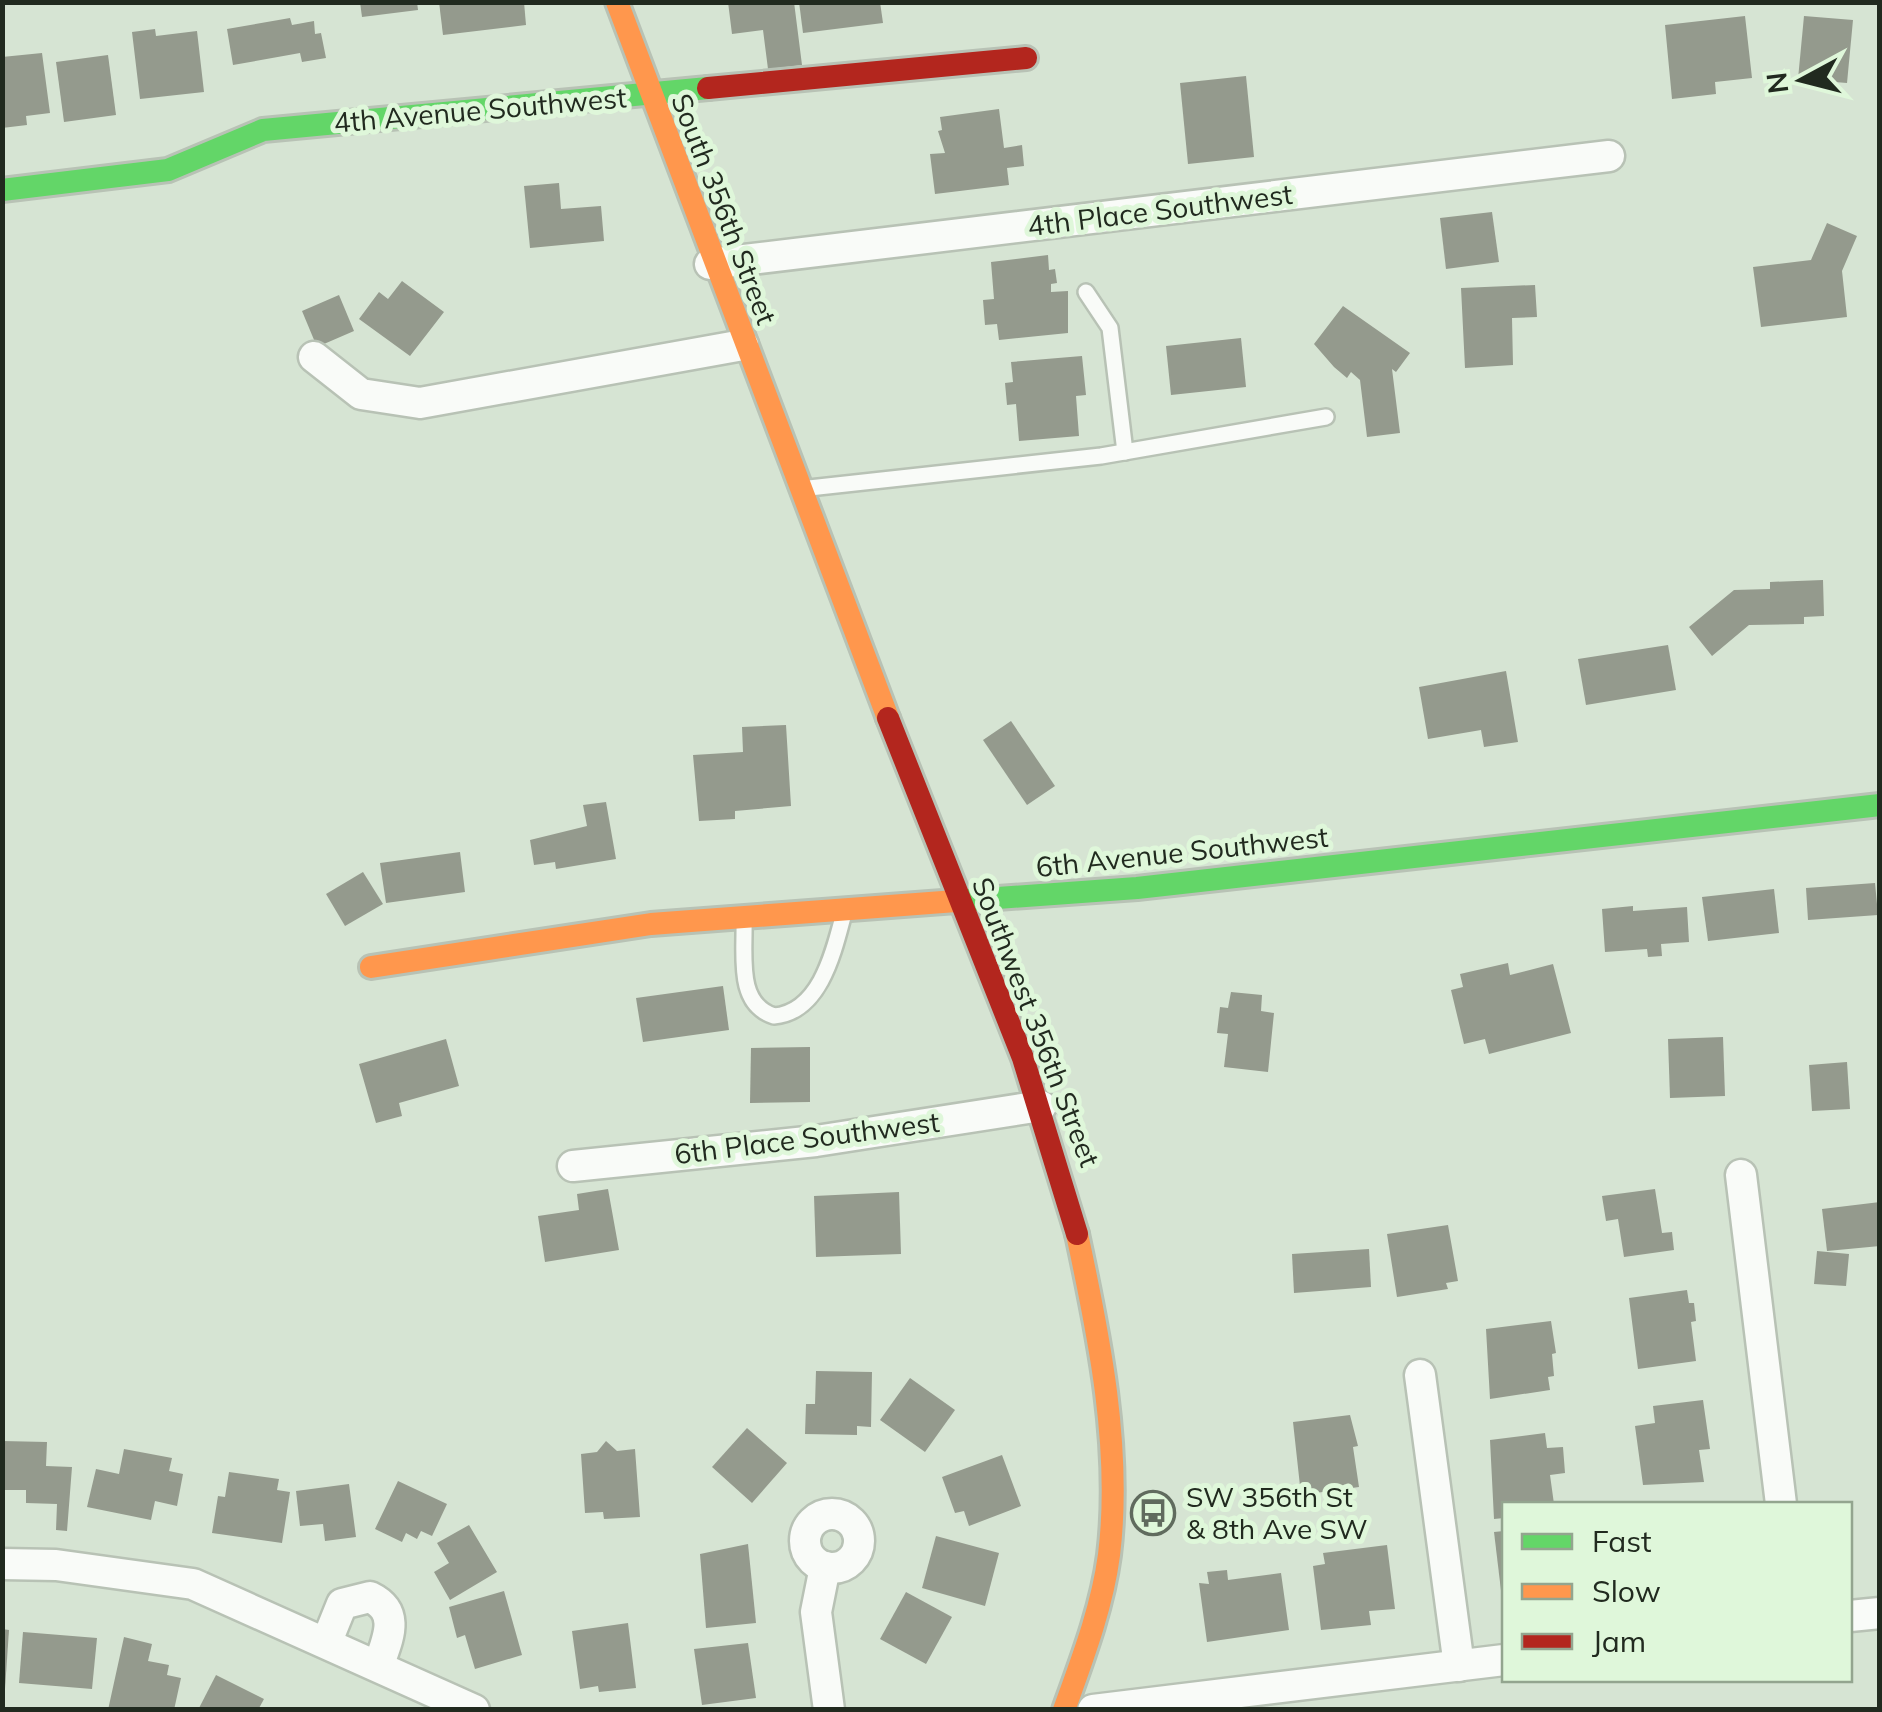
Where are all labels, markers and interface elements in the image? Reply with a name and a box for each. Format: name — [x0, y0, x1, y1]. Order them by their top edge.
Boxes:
north arrow — [1752, 30, 1852, 130]
text: N — [1758, 70, 1795, 96]
street label: 4th Avenue Southwest — [332, 79, 628, 140]
street label: South 356th Street — [664, 88, 785, 329]
street label: 4th Place Southwest — [1025, 176, 1295, 243]
street label: 6th Avenue Southwest — [1034, 819, 1330, 884]
street label: Southwest 356th Street — [965, 872, 1108, 1172]
street label: 6th Place Southwest — [672, 1104, 942, 1171]
place label: SW 356th St & 8th Ave SW — [1186, 1479, 1368, 1546]
bus stop icon: SW 356th St & 8th Ave SW — [1130, 1490, 1176, 1536]
legend — [1502, 1502, 1852, 1682]
text: Fast — [1592, 1522, 1652, 1560]
text: Slow — [1592, 1572, 1661, 1610]
text: Jam — [1592, 1622, 1646, 1660]

